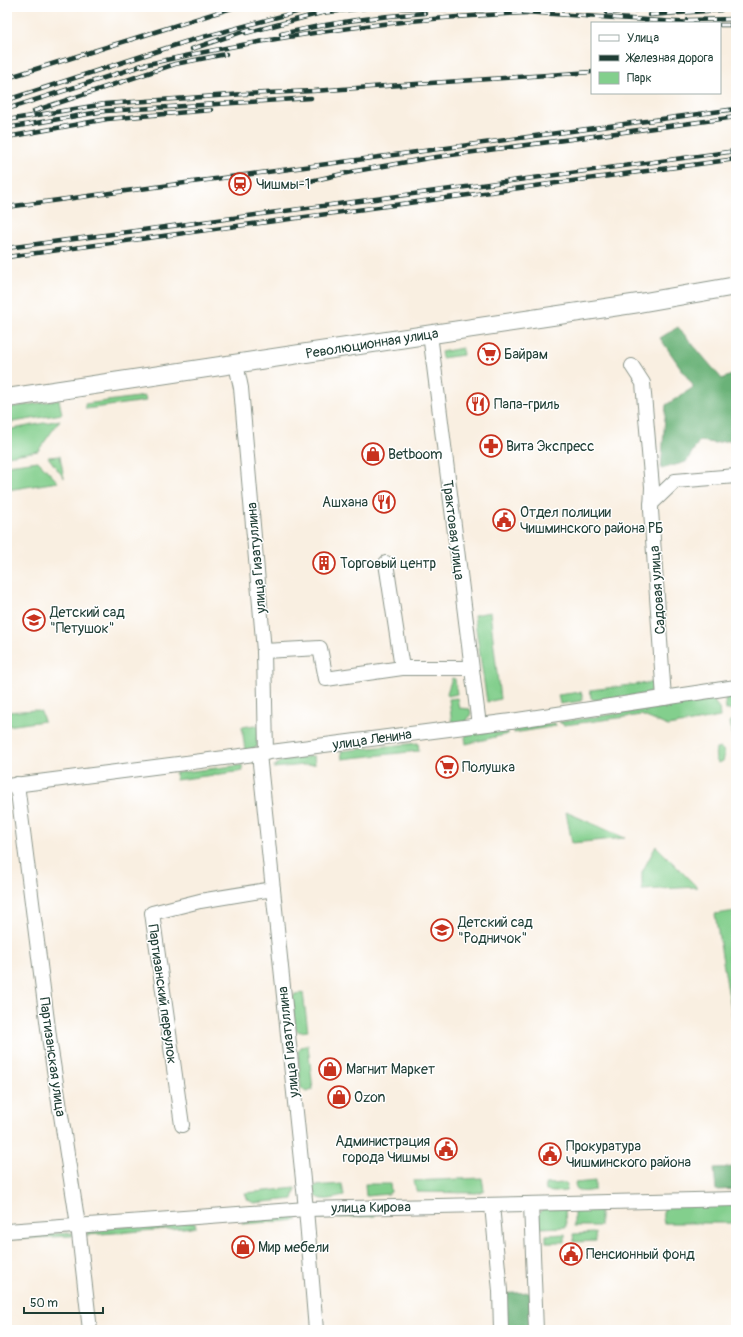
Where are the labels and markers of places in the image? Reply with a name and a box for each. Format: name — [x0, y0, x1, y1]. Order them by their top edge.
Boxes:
station icon: Чишмы-1 — [227, 171, 253, 197]
place label: Чишмы-1 — [256, 176, 310, 193]
supermarket icon: Байрам — [476, 341, 502, 367]
place label: Байрам — [504, 346, 548, 363]
restaurant icon: Папа-гриль — [465, 391, 491, 417]
place label: Папа-гриль — [494, 396, 560, 413]
pharmacy icon: Вита Экспресс — [478, 433, 504, 459]
place label: Вита Экспресс — [506, 438, 594, 455]
shop icon: Betboom — [360, 441, 386, 467]
place label: Betboom — [388, 446, 442, 463]
restaurant icon: Ашхана — [371, 489, 397, 515]
place label: Ашхана — [322, 494, 368, 511]
place label: Отдел полиции Чишминского района РБ — [520, 504, 663, 537]
public building icon: Отдел полиции Чишминского района РБ — [491, 507, 517, 533]
building icon: Торговый центр — [311, 550, 337, 576]
place label: Торговый центр — [340, 555, 437, 572]
place label: Детский сад "Петушок" — [49, 604, 125, 637]
school or university icon: Детский сад "Петушок" — [21, 607, 47, 633]
supermarket icon: Полушка — [434, 754, 460, 780]
place label: Полушка — [462, 759, 515, 776]
place label: Детский сад "Родничок" — [457, 914, 533, 947]
school or university icon: Детский сад "Родничок" — [429, 917, 455, 943]
shop icon: Магнит Маркет — [317, 1056, 343, 1082]
place label: Магнит Маркет — [346, 1061, 435, 1078]
shop icon: Ozon — [326, 1084, 352, 1110]
place label: Ozon — [354, 1089, 386, 1106]
place label: Администрация города Чишмы — [335, 1133, 430, 1166]
public building icon: Администрация города Чишмы — [433, 1136, 459, 1162]
place label: Прокуратура Чишминского района — [566, 1138, 691, 1171]
public building icon: Прокуратура Чишминского района — [537, 1141, 563, 1167]
shop icon: Мир мебели — [230, 1234, 256, 1260]
place label: Мир мебели — [258, 1239, 329, 1256]
public building icon: Пенсионный фонд — [558, 1241, 584, 1267]
place label: Пенсионный фонд — [586, 1246, 695, 1263]

